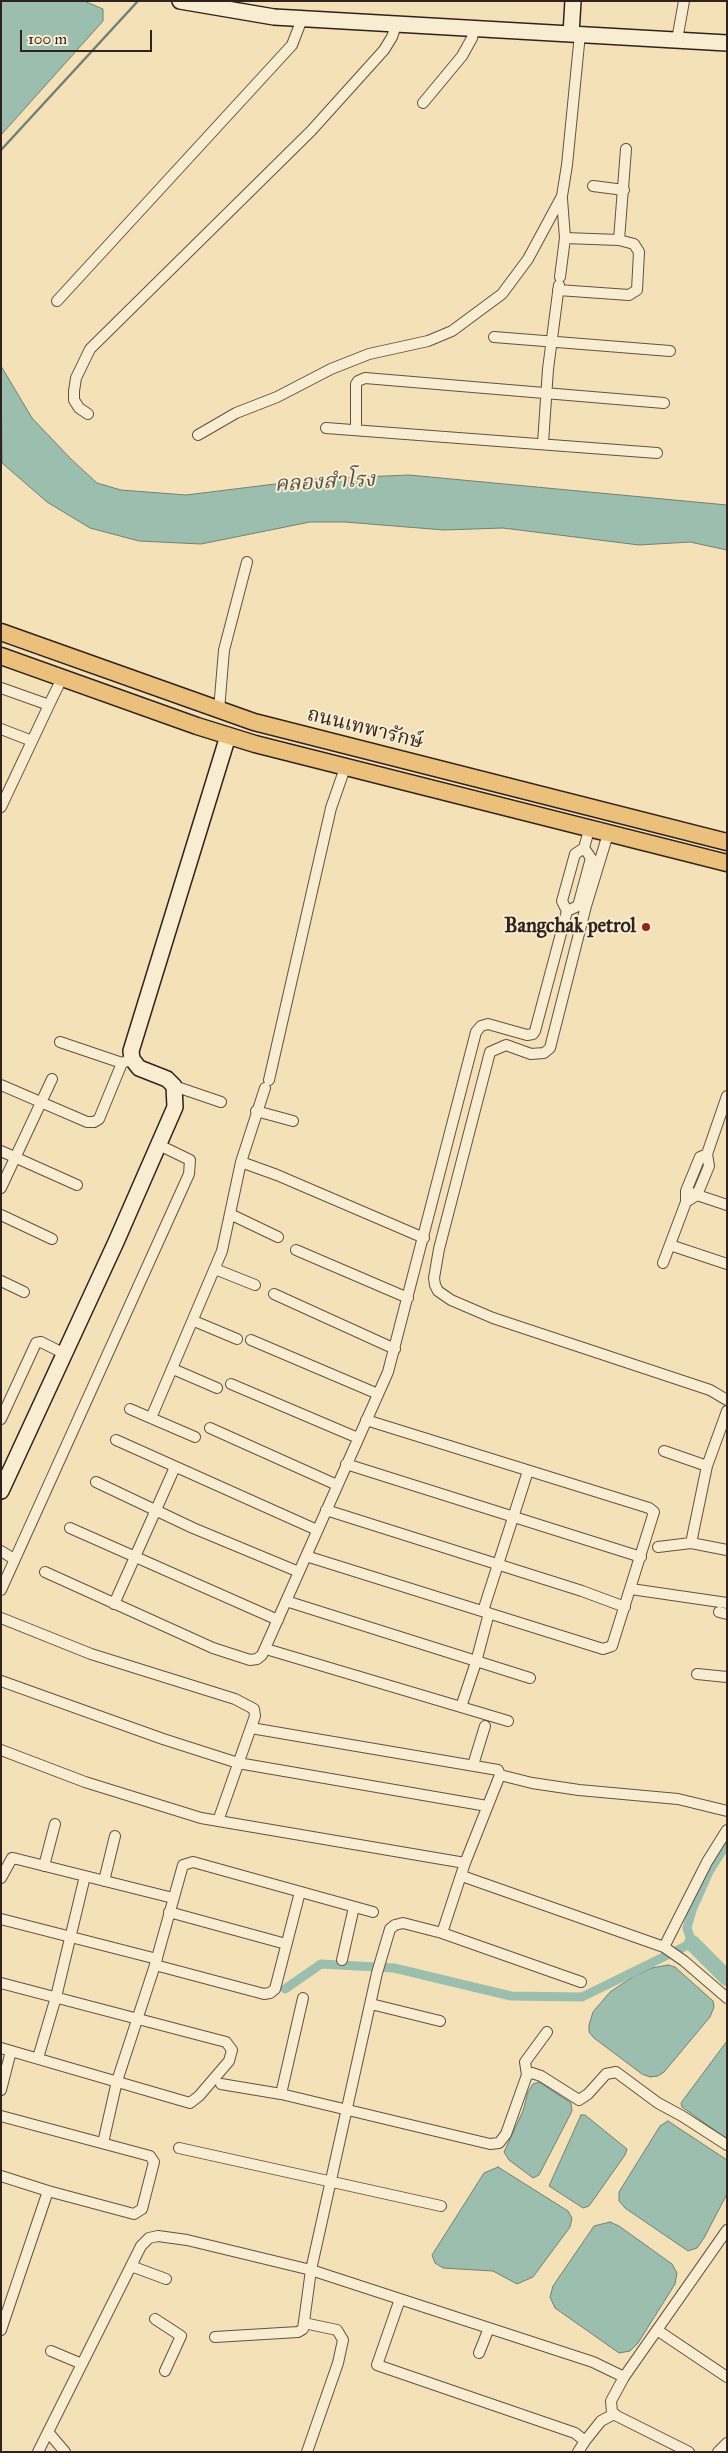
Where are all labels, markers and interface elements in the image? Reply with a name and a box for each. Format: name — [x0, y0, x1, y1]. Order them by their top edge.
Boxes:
scale bar — [22, 20, 155, 52]
text: 100 m — [28, 30, 67, 48]
water label: คลองสำโรง — [274, 468, 376, 498]
street label: ถนนเทพารักษ์ — [305, 703, 425, 755]
place label: Bangchak petrol — [504, 915, 636, 939]
marker: Bangchak petrol — [640, 921, 652, 933]

